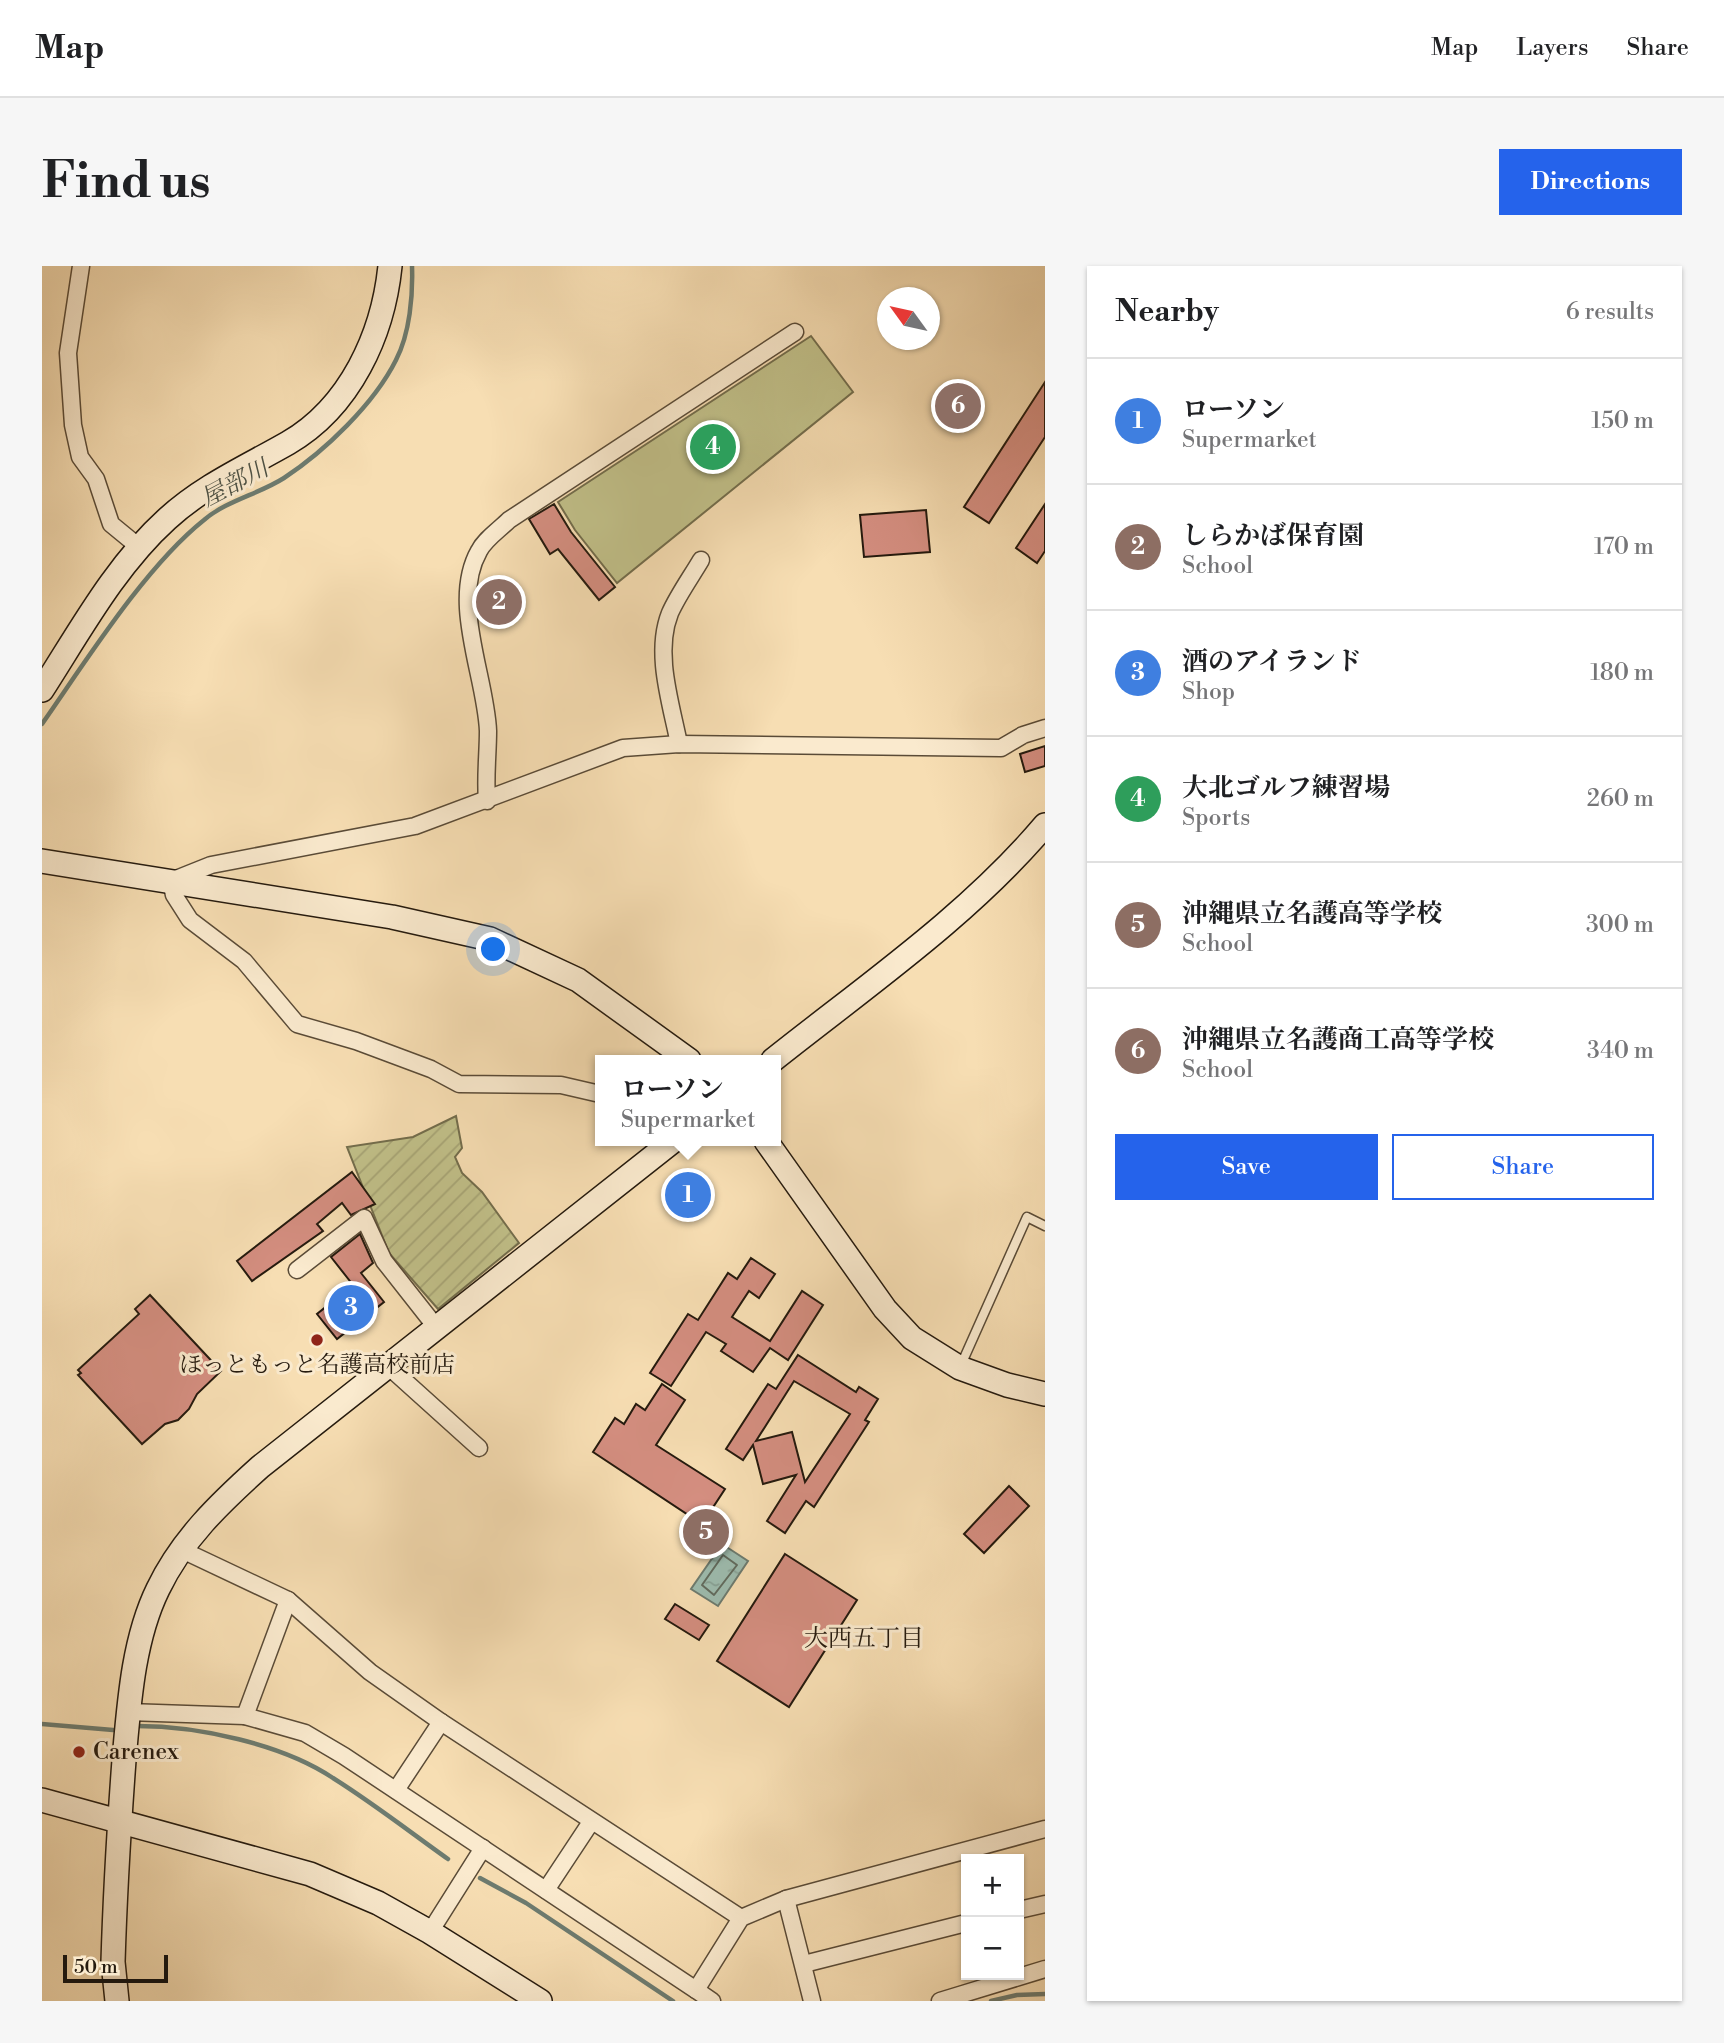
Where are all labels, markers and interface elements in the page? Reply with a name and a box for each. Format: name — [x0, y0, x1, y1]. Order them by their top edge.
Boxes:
text: Map — [35, 28, 104, 69]
text: Map — [1431, 33, 1478, 63]
text: Layers — [1516, 33, 1588, 63]
text: Share — [1626, 33, 1689, 63]
button: Directions — [1499, 149, 1682, 215]
text: Find us — [42, 152, 211, 213]
north arrow — [877, 287, 940, 350]
text: Nearby — [1115, 293, 1219, 331]
text: 6 results — [1566, 298, 1654, 326]
pin: 6 — [935, 380, 981, 432]
text: ローソン — [1182, 394, 1285, 426]
text: 1 — [1132, 407, 1144, 435]
text: 150 m — [1591, 407, 1654, 435]
pin: 4 — [690, 421, 736, 473]
text: Supermarket — [1182, 426, 1317, 454]
water label: 屋部川 — [196, 452, 276, 514]
text: しらかば保育園 — [1182, 520, 1364, 552]
text: 2 — [1131, 533, 1145, 561]
text: 170 m — [1594, 533, 1654, 561]
text: School — [1182, 552, 1253, 580]
pin: 2 — [476, 576, 522, 628]
text: 酒のアイランド — [1182, 646, 1362, 678]
text: 3 — [1131, 659, 1145, 687]
text: 180 m — [1590, 659, 1654, 687]
text: Shop — [1182, 678, 1235, 706]
text: 大北ゴルフ練習場 — [1182, 772, 1390, 804]
text: 4 — [1130, 785, 1146, 813]
text: 260 m — [1587, 785, 1654, 813]
text: Sports — [1182, 804, 1250, 832]
text: 沖縄県立名護高等学校 — [1182, 898, 1442, 930]
text: 5 — [1131, 911, 1145, 939]
text: 300 m — [1586, 911, 1654, 939]
text: School — [1182, 930, 1253, 958]
your location — [476, 932, 510, 966]
text: 沖縄県立名護商工高等学校 — [1182, 1024, 1494, 1056]
text: 6 — [1131, 1037, 1145, 1065]
text: 340 m — [1587, 1037, 1654, 1065]
popup — [595, 1055, 781, 1146]
text: School — [1182, 1056, 1253, 1084]
text: ローソン — [621, 1074, 724, 1106]
text: Supermarket — [621, 1106, 755, 1134]
button: Save — [1115, 1134, 1378, 1200]
button: Share — [1392, 1134, 1654, 1200]
pin: 1 — [665, 1169, 711, 1221]
pin: 3 — [328, 1282, 374, 1334]
marker: ほっともっと名護高校前店 — [309, 1332, 325, 1348]
place label: ほっともっと名護高校前店 — [179, 1351, 455, 1379]
pin: 5 — [683, 1506, 729, 1558]
district label: 大西五丁目 — [804, 1624, 924, 1654]
place label: Carenex — [93, 1738, 179, 1766]
marker: Carenex — [71, 1744, 87, 1760]
map controls — [961, 1854, 1024, 1980]
button: + — [961, 1854, 1024, 1917]
button: − — [961, 1917, 1024, 1980]
scale bar — [63, 1952, 168, 1984]
text: 50 m — [74, 1955, 118, 1979]

